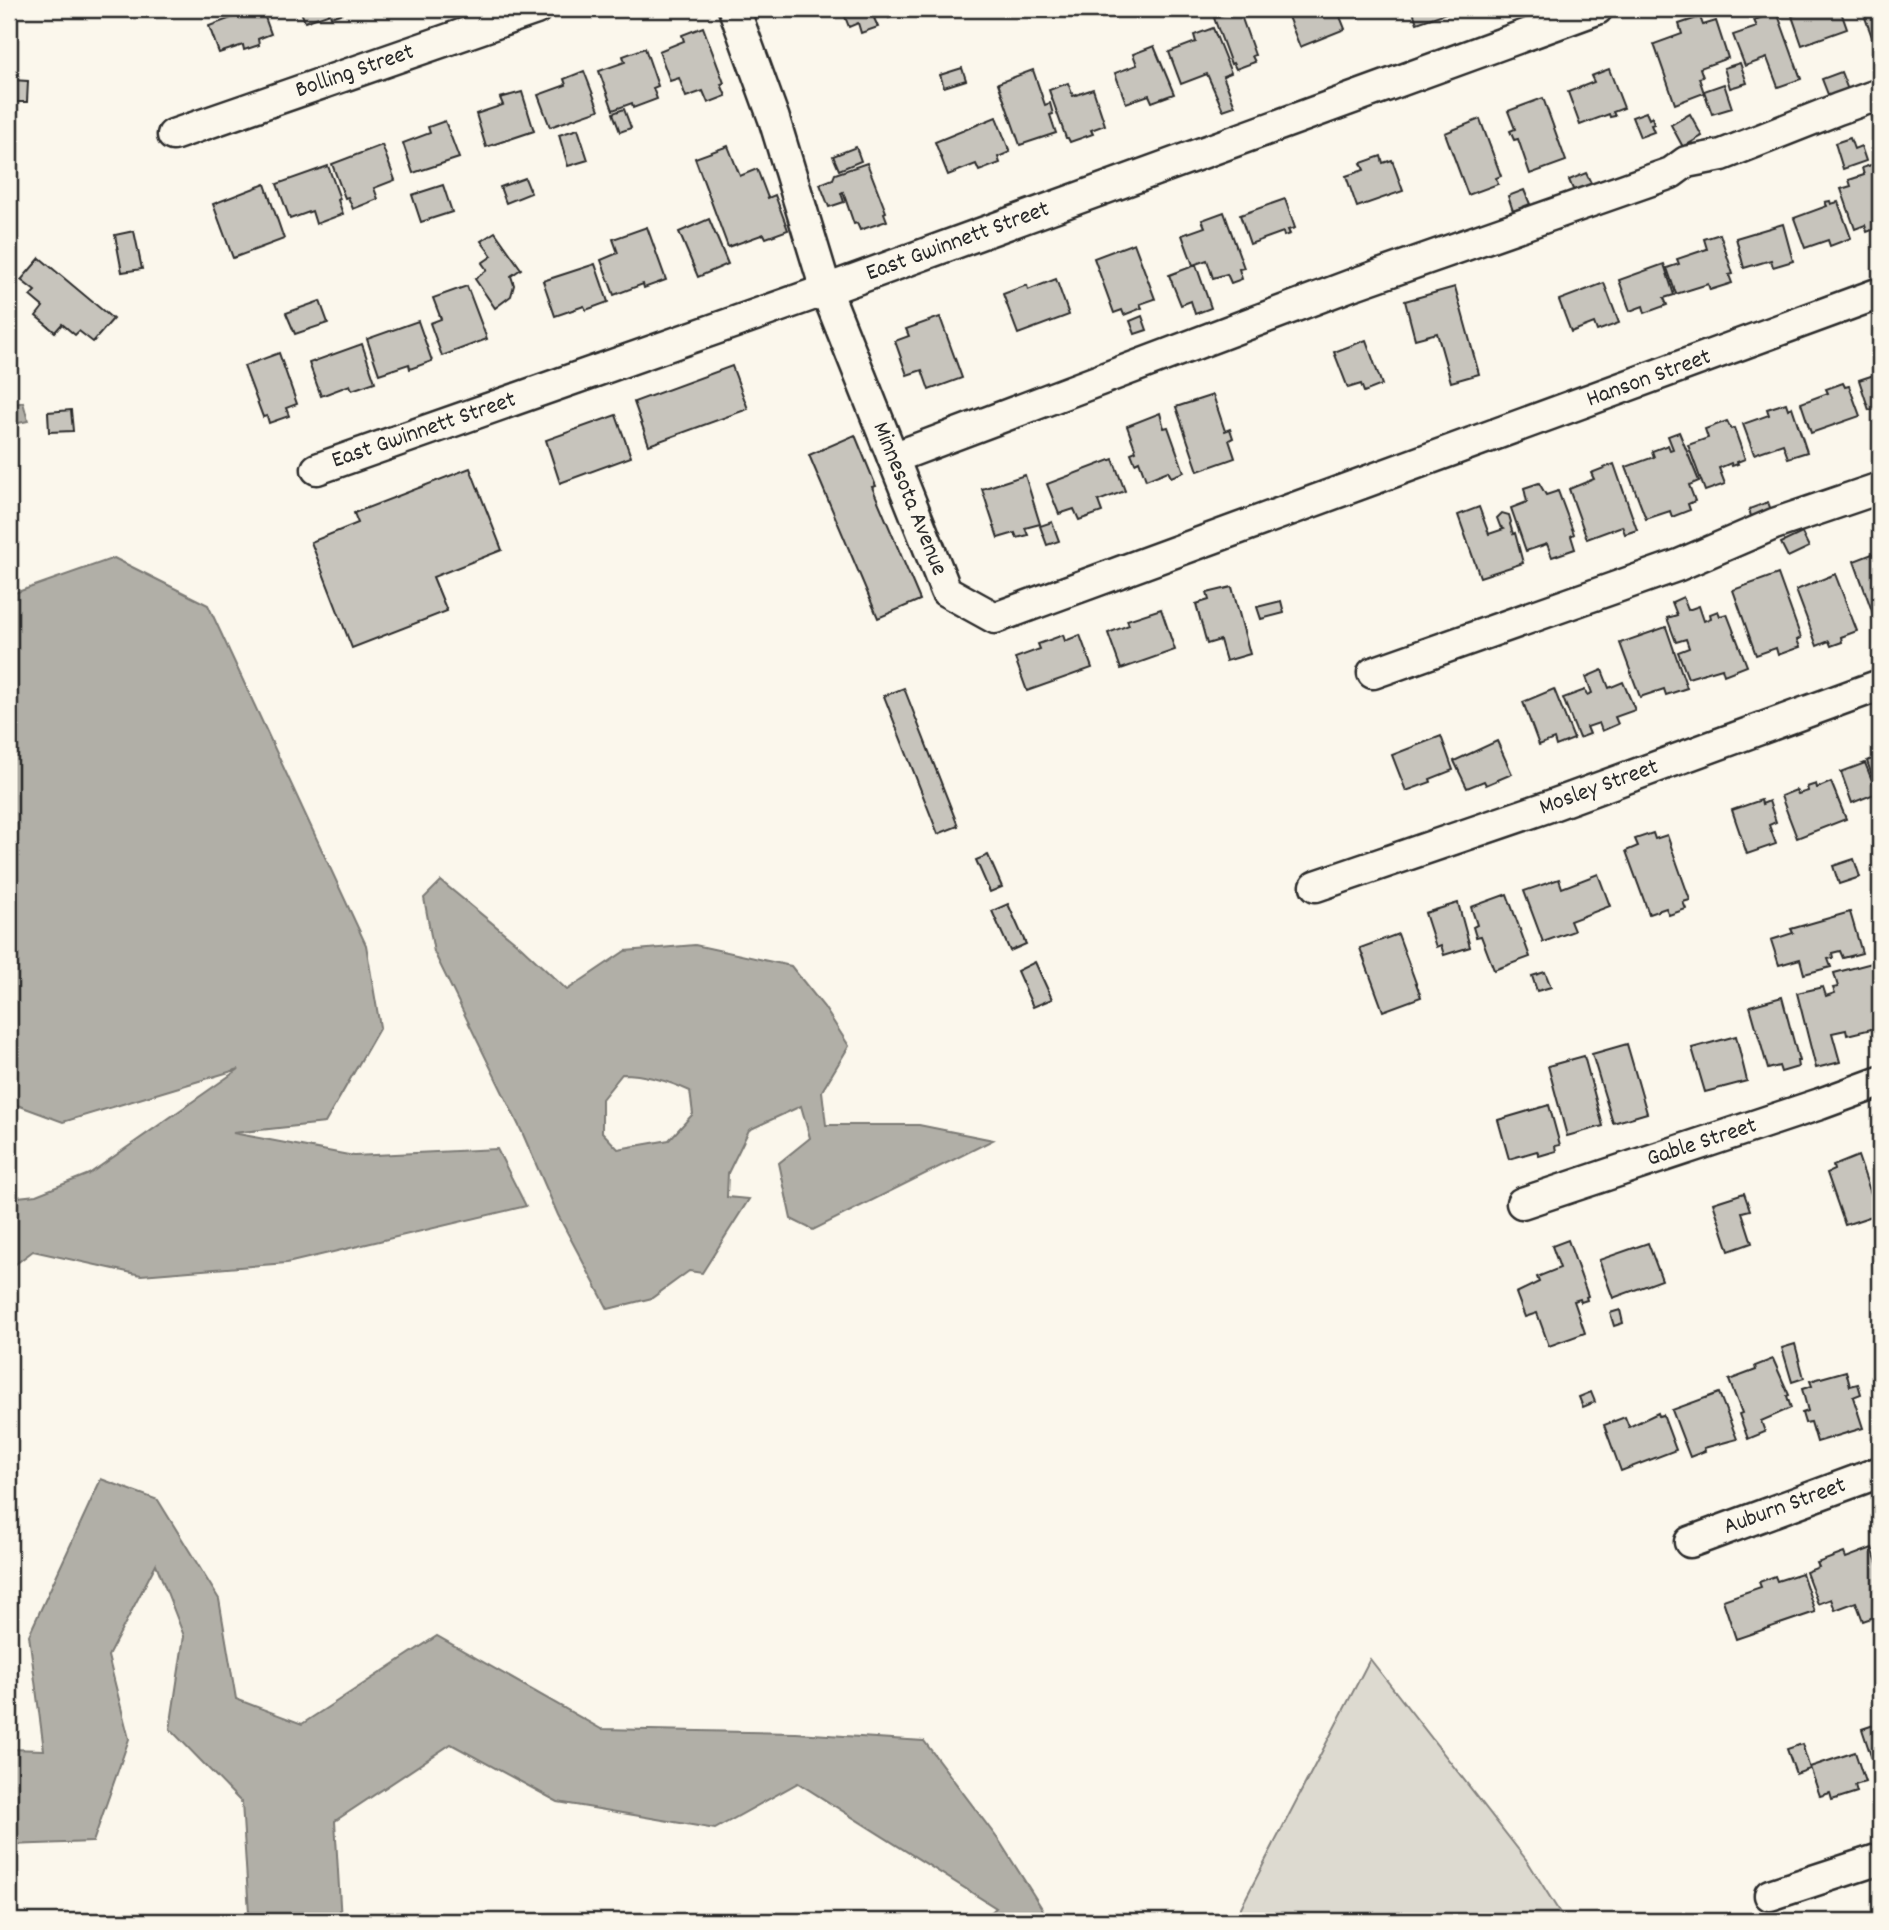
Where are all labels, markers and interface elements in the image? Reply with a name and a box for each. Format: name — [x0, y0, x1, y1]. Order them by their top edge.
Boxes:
street label: Bolling Street — [291, 36, 419, 108]
street label: East Gwinnett Street — [862, 193, 1055, 291]
street label: Hanson Street — [1582, 341, 1716, 417]
street label: East Gwinnett Street — [327, 383, 521, 478]
street label: Minnesota Avenue — [863, 417, 955, 581]
street label: Mosley Street — [1535, 751, 1664, 825]
street label: Gable Street — [1643, 1109, 1762, 1177]
street label: Auburn Street — [1719, 1469, 1851, 1545]

